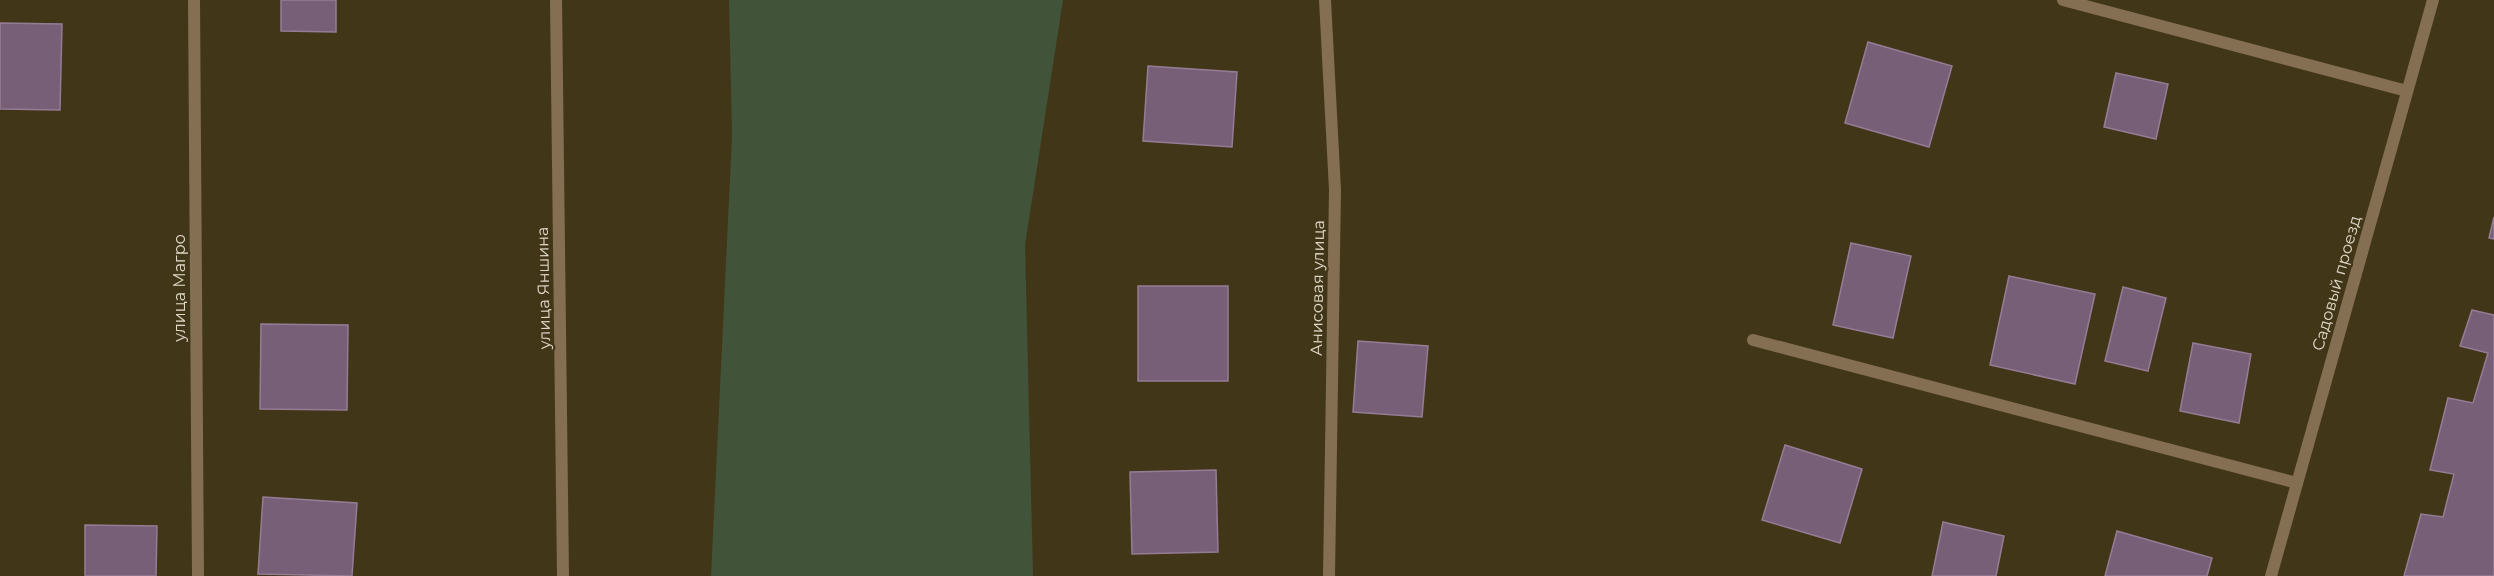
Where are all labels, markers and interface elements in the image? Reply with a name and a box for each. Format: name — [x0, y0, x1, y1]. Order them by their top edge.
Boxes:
street label: Садовый проезд — [2308, 213, 2365, 353]
street label: Анисовая улица — [1307, 220, 1328, 356]
street label: улица Яншина — [533, 227, 554, 350]
street label: улица Магро — [170, 234, 189, 343]

